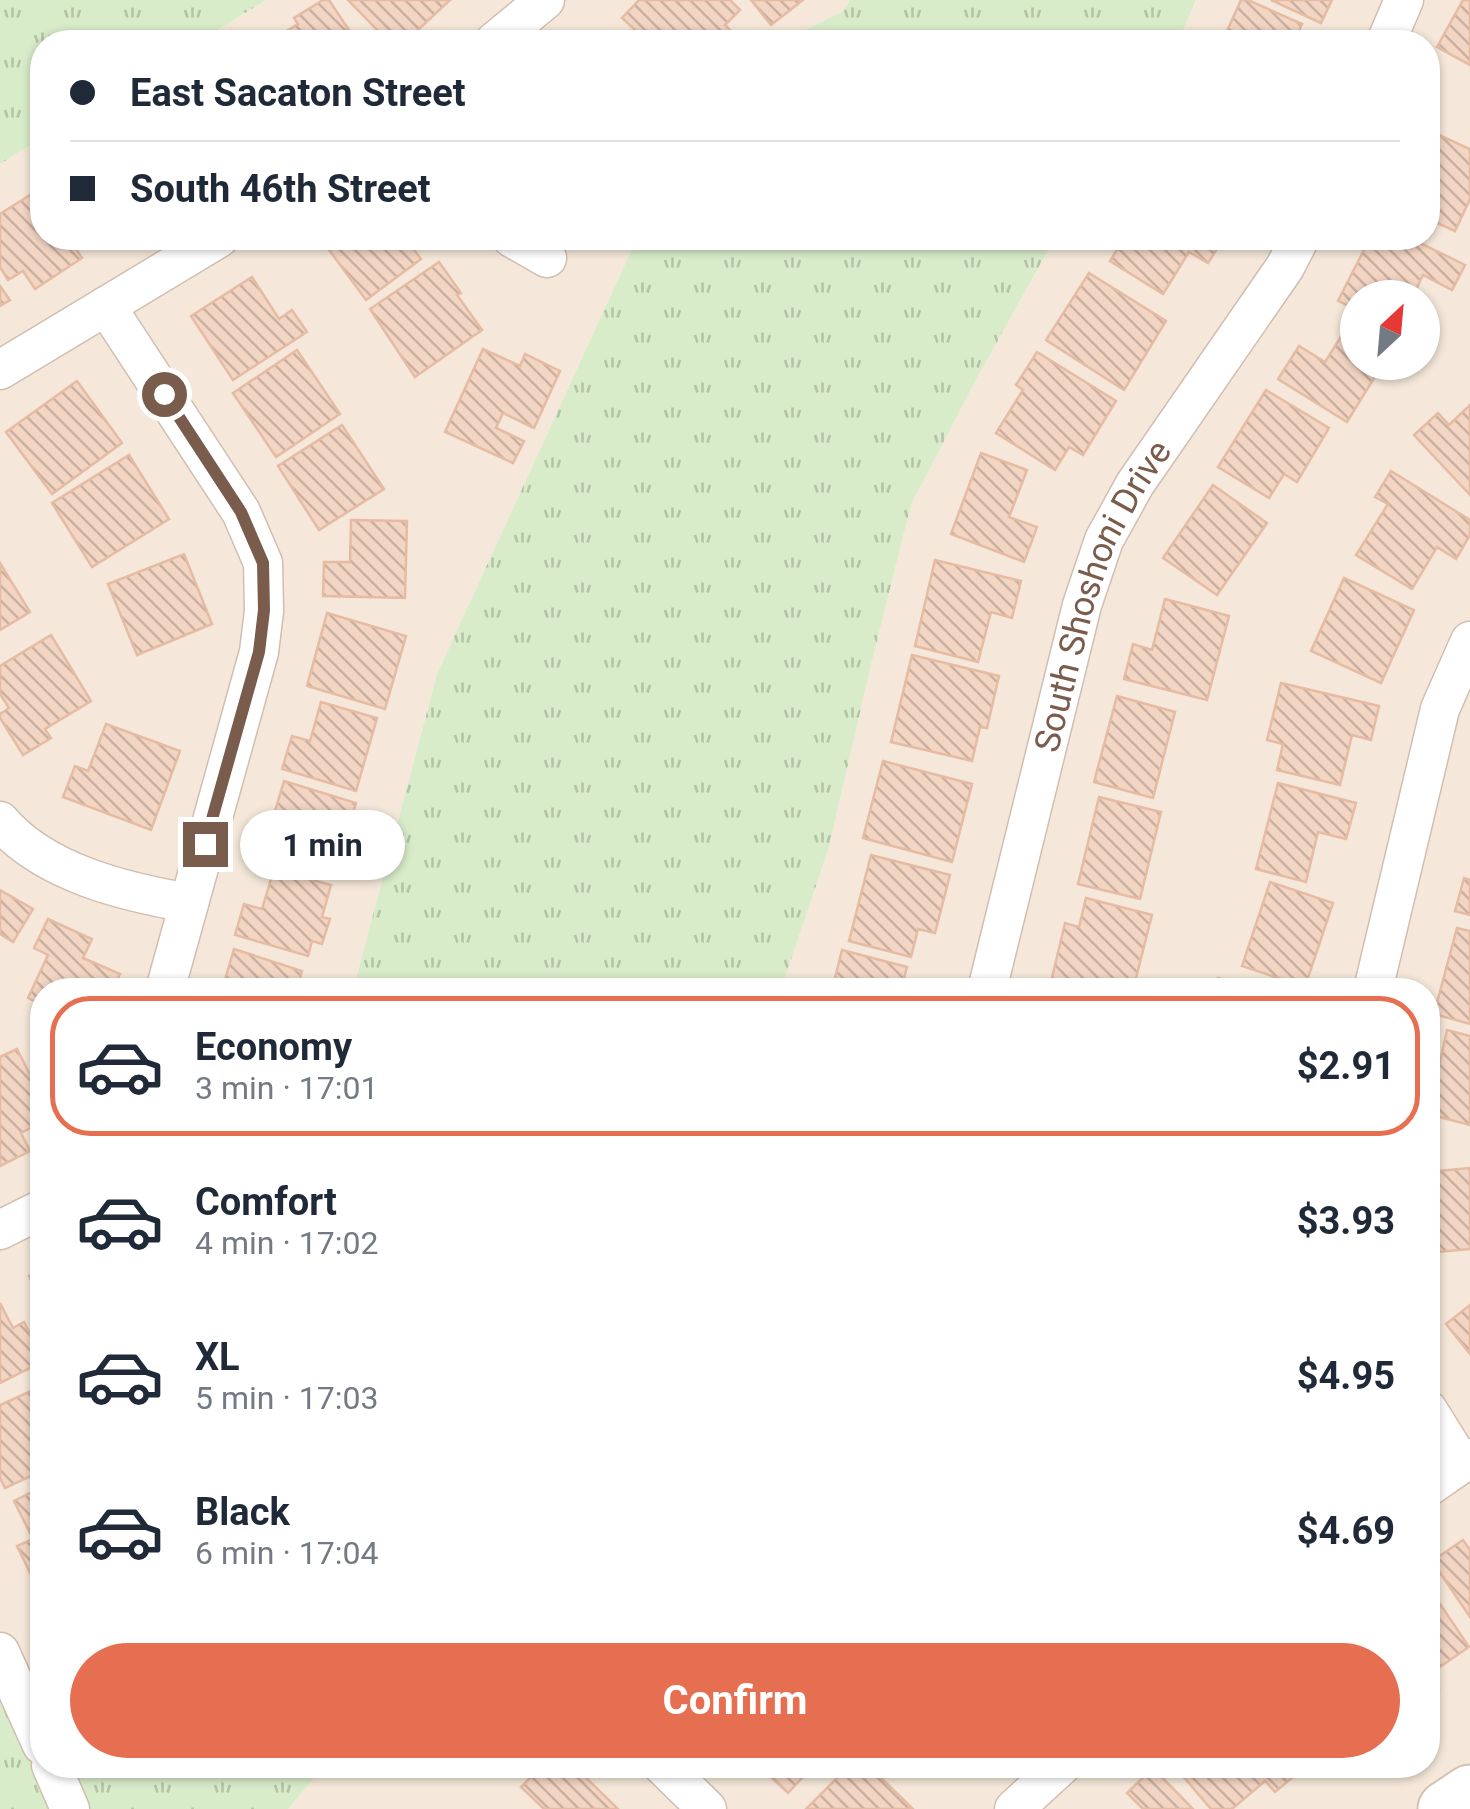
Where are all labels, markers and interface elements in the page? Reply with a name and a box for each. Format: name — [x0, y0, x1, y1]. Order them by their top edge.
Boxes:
text: East Sacaton Street — [130, 71, 466, 115]
text: South 46th Street — [130, 167, 431, 211]
north arrow — [1340, 280, 1440, 380]
map controls — [1340, 280, 1440, 380]
route start — [142, 372, 187, 417]
street label: South Shoshoni Drive — [1026, 432, 1180, 756]
callout: 1 min — [240, 809, 405, 879]
route end — [183, 822, 228, 867]
text: 1 min — [282, 826, 363, 864]
icon: car — [75, 1021, 165, 1111]
text: Economy — [195, 1025, 352, 1069]
text: $2.91 — [1297, 1044, 1395, 1088]
text: 3 min · 17:01 — [195, 1069, 378, 1107]
icon: car — [75, 1176, 165, 1266]
text: Comfort — [195, 1180, 337, 1224]
text: $3.93 — [1297, 1199, 1395, 1243]
text: 4 min · 17:02 — [195, 1224, 378, 1262]
icon: car — [75, 1331, 165, 1421]
text: XL — [195, 1335, 240, 1379]
text: $4.95 — [1297, 1354, 1395, 1398]
text: 5 min · 17:03 — [195, 1379, 378, 1417]
icon: car — [75, 1486, 165, 1576]
text: Black — [195, 1490, 290, 1534]
text: $4.69 — [1297, 1509, 1395, 1553]
text: 6 min · 17:04 — [195, 1534, 378, 1572]
button: Confirm — [70, 1643, 1400, 1758]

